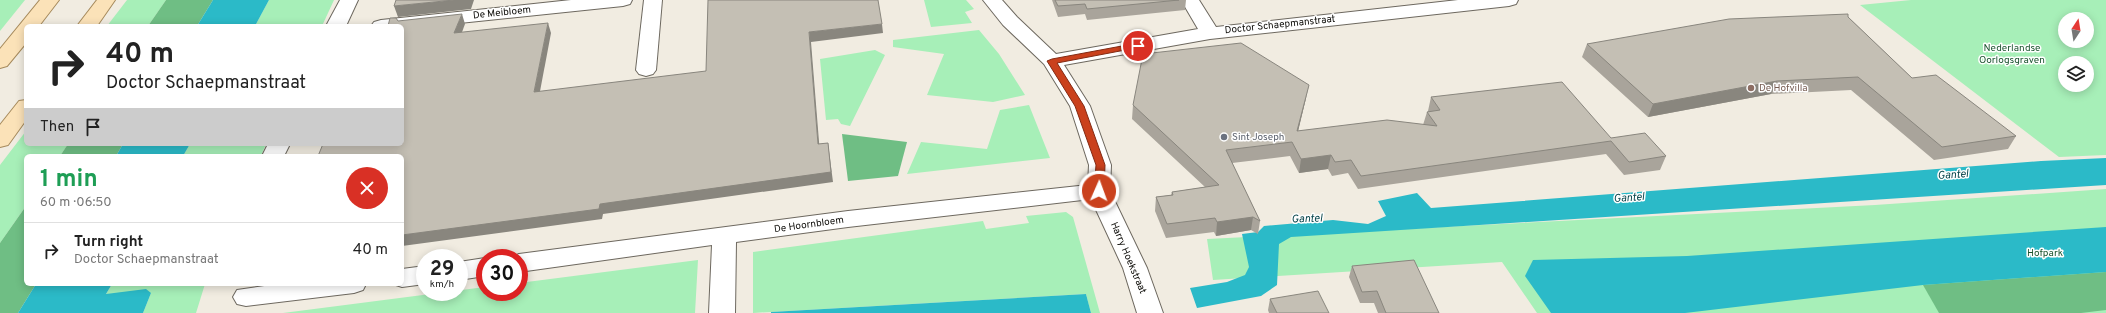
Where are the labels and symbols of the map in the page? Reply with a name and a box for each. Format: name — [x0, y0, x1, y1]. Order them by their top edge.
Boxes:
street label: De Meibloem — [472, 3, 532, 23]
north arrow — [2058, 12, 2094, 48]
street label: Doctor Schaepmanstraat — [1224, 13, 1336, 37]
pin — [1121, 29, 1155, 63]
park label: Nederlandse Oorlogsgraven — [1979, 42, 2045, 67]
place label: De Hofvilla — [1759, 82, 1808, 95]
marker: De Hofvilla — [1746, 83, 1756, 93]
place label: Sint Joseph — [1232, 131, 1284, 144]
marker: Sint Joseph — [1219, 132, 1229, 142]
water label: Gantel — [1937, 167, 1970, 183]
position arrow — [1078, 170, 1120, 212]
water label: Gantel — [1613, 190, 1646, 206]
water label: Gantel — [1291, 211, 1324, 227]
street label: De Hoornbloem — [773, 214, 845, 236]
street label: Harry Hoekstraat — [1107, 220, 1149, 296]
park label: Hofpark — [2027, 247, 2063, 260]
speed limit sign: 30 — [476, 249, 528, 301]

